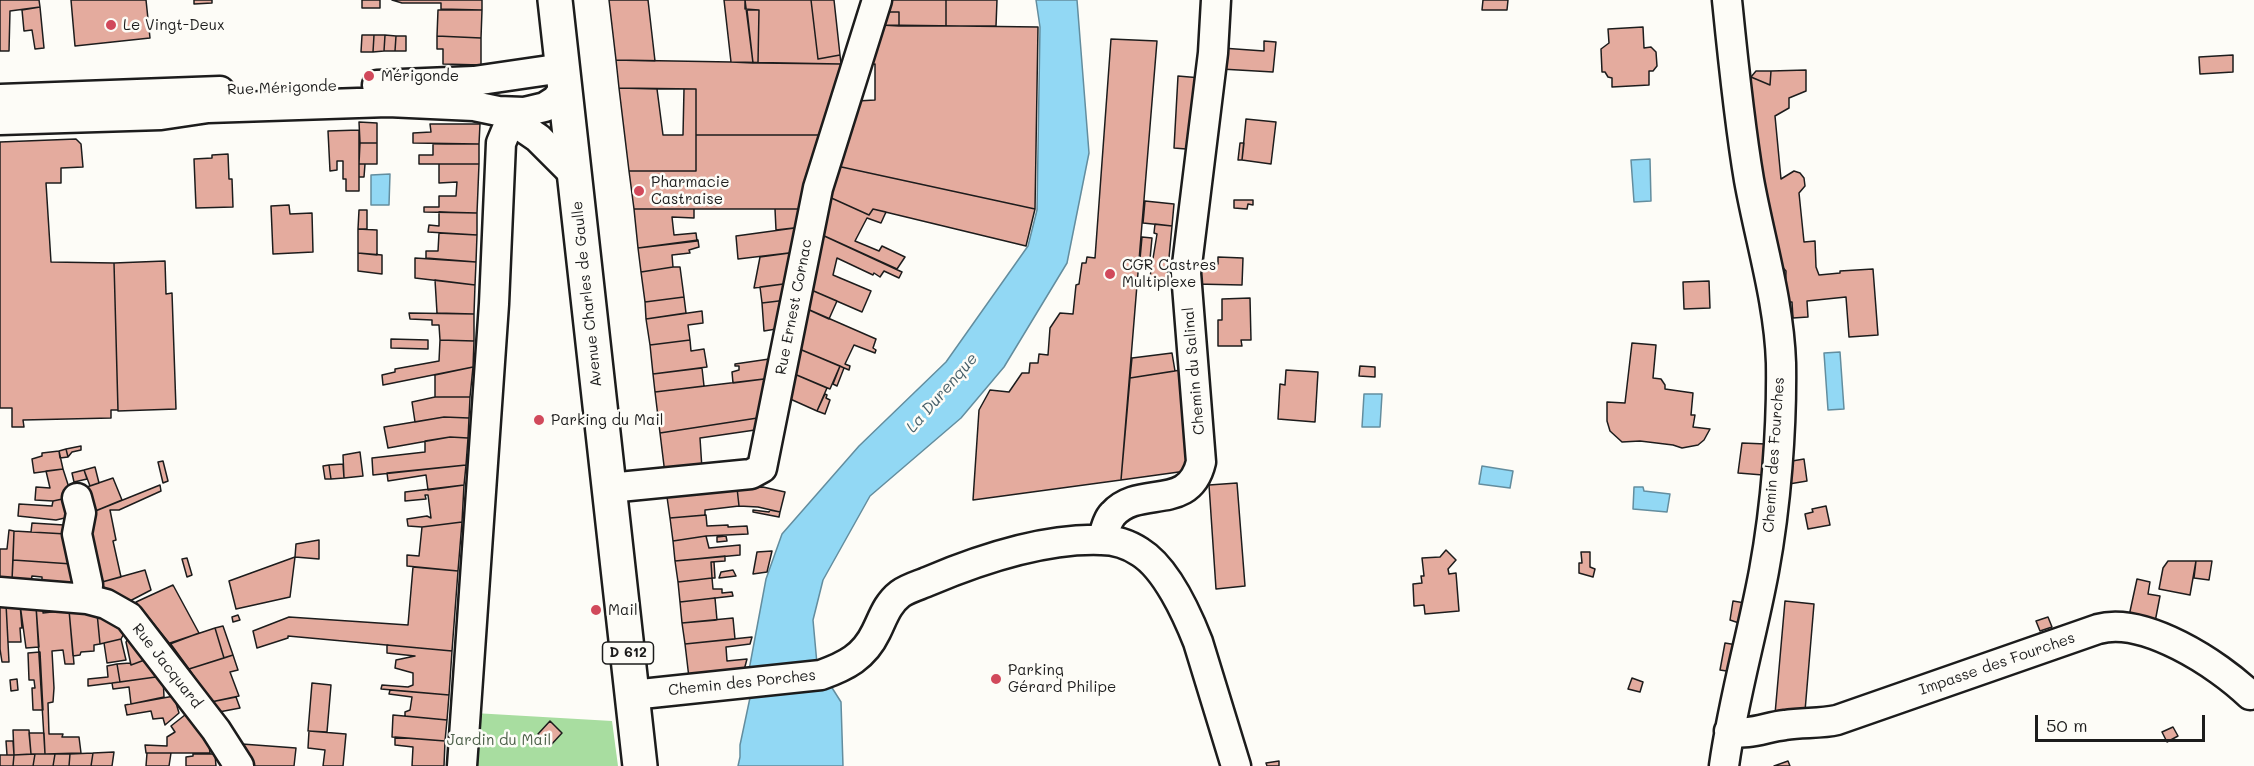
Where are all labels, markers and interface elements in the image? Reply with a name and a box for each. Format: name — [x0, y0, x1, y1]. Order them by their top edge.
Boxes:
place label: Le Vingt-Deux — [123, 16, 225, 34]
marker: Le Vingt-Deux — [104, 18, 118, 32]
place label: Mérigonde — [381, 67, 459, 85]
marker: Mérigonde — [362, 69, 376, 83]
street label: Rue Mérigonde — [227, 77, 337, 99]
place label: Pharmacie Castraise — [651, 173, 729, 208]
marker: Pharmacie Castraise — [632, 184, 646, 198]
street label: Avenue Charles de Gaulle — [568, 200, 606, 388]
street label: Rue Ernest Cornac — [772, 238, 816, 376]
place label: CGR Castres Multiplexe — [1122, 256, 1216, 291]
marker: CGR Castres Multiplexe — [1103, 267, 1117, 281]
street label: Chemin du Salinal — [1179, 306, 1209, 436]
water label: La Durenque — [902, 349, 982, 437]
street label: Chemin des Fourches — [1760, 377, 1788, 533]
place label: Parking du Mail — [551, 411, 664, 429]
marker: Parking du Mail — [532, 413, 546, 427]
place label: Mail — [608, 601, 638, 619]
marker: Mail — [589, 603, 603, 617]
street label: Rue Jacquard — [128, 620, 206, 712]
street label: Impasse des Fourches — [1917, 629, 2077, 699]
road number: D 612 — [602, 642, 654, 664]
place label: Parking Gérard Philipe — [1008, 661, 1116, 696]
street label: Chemin des Porches — [667, 666, 817, 700]
marker: Parking Gérard Philipe — [989, 672, 1003, 686]
scale bar — [2038, 703, 2208, 741]
text: 50 m — [2046, 713, 2088, 737]
park label: Jardin du Mail — [447, 731, 551, 749]

